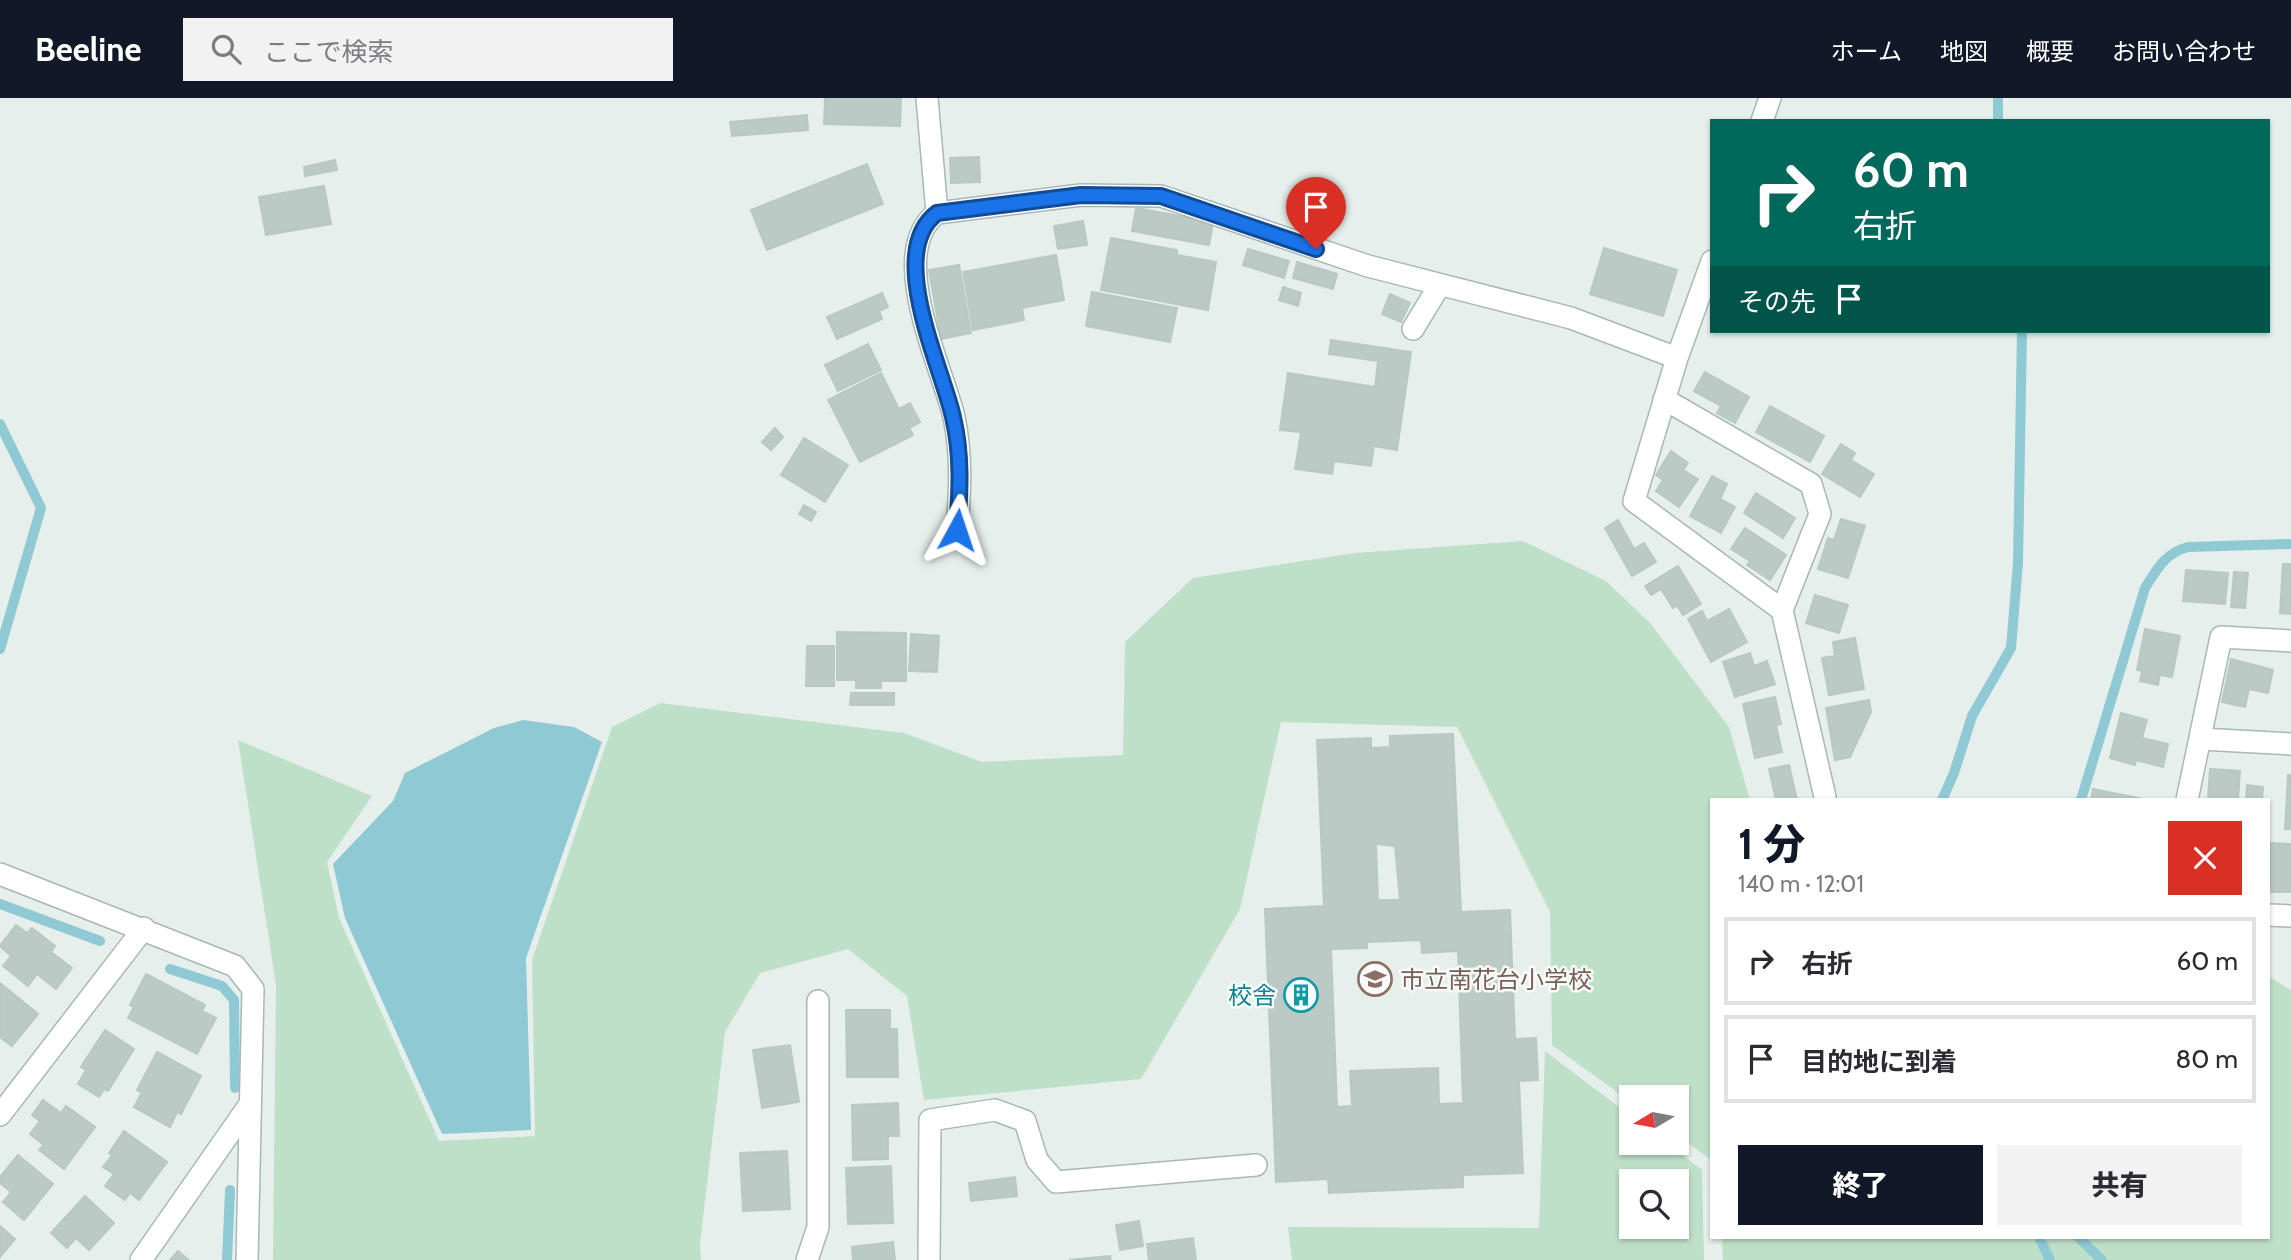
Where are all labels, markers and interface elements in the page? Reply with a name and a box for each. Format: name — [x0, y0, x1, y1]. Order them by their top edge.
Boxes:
search box — [183, 18, 673, 81]
text: Beeline — [35, 29, 141, 69]
icon: search — [207, 30, 245, 68]
text: ここで検索 — [263, 36, 393, 68]
text: ホーム — [1831, 37, 1902, 66]
text: 地図 — [1940, 37, 1988, 66]
text: 概要 — [2026, 37, 2074, 66]
text: お問い合わせ — [2112, 37, 2256, 66]
text: 60 m — [1853, 140, 1969, 199]
icon: right — [1738, 147, 1829, 238]
pin — [1286, 177, 1346, 249]
icon: arrive — [1297, 188, 1335, 226]
text: 右折 — [1853, 206, 1917, 245]
icon: arrive — [1830, 280, 1868, 318]
text: その先 — [1738, 286, 1816, 318]
position arrow — [920, 493, 994, 567]
text: 1 分 — [1738, 818, 1805, 870]
button: close — [2168, 821, 2242, 895]
text: 140 m · 12:01 — [1738, 870, 1864, 898]
icon: right — [1742, 942, 1780, 980]
text: 60 m — [2176, 945, 2238, 977]
text: 右折 — [1801, 948, 1853, 980]
school or university icon: 市立南花台小学校 — [1356, 960, 1394, 998]
place label: 市立南花台小学校 — [1400, 965, 1592, 994]
building icon: 校舎 — [1282, 976, 1320, 1014]
place label: 校舎 — [1228, 981, 1276, 1010]
icon: arrive — [1742, 1040, 1780, 1078]
text: 80 m — [2175, 1043, 2238, 1075]
text: 目的地に到着 — [1801, 1046, 1957, 1078]
north arrow — [1619, 1085, 1689, 1155]
map controls — [1619, 1085, 1689, 1239]
button: 終了 — [1738, 1145, 1983, 1225]
button: 共有 — [1997, 1145, 2242, 1225]
button: search — [1619, 1169, 1689, 1239]

